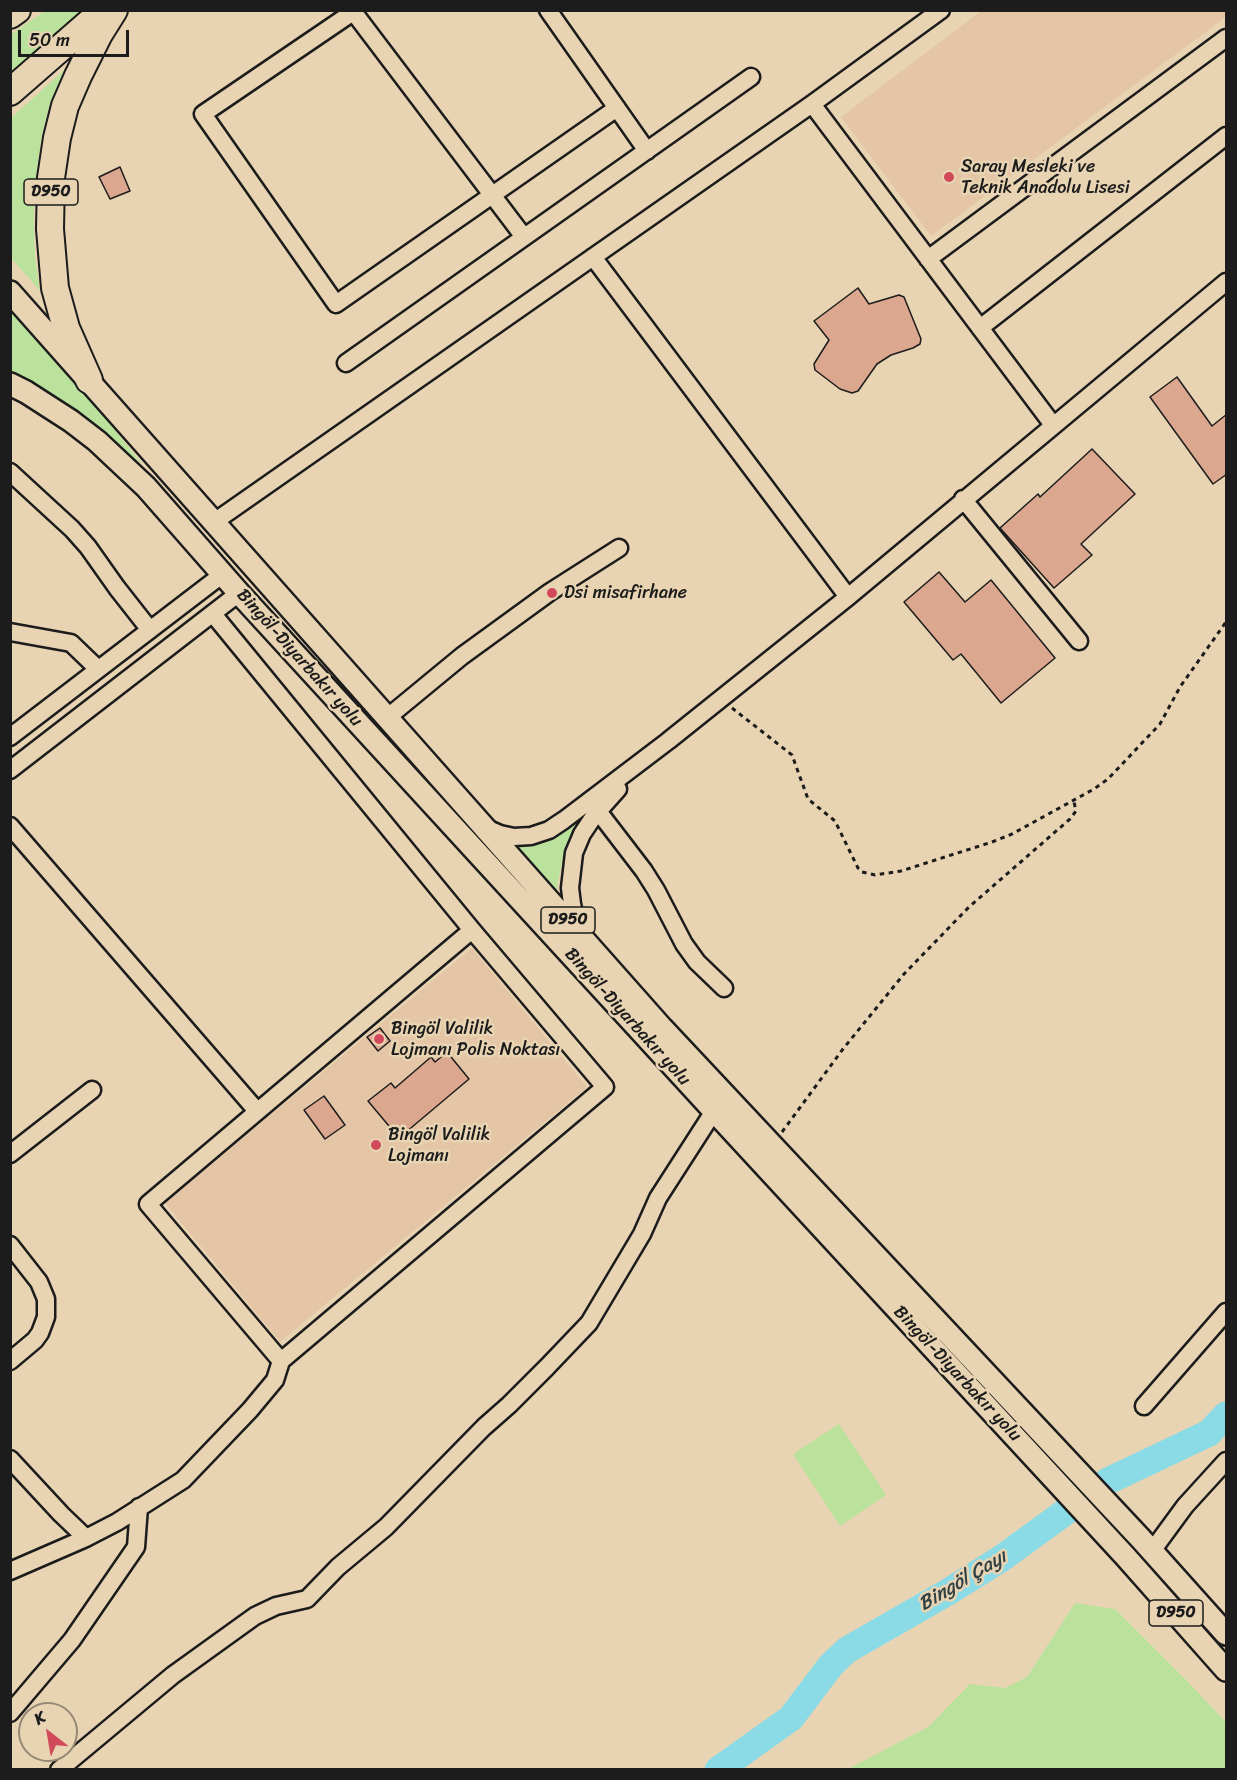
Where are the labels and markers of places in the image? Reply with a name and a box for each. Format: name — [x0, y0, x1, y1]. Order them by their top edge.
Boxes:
place label: Saray Mesleki ve Teknik Anadolu Lisesi — [961, 156, 1130, 198]
marker: Saray Mesleki ve Teknik Anadolu Lisesi — [942, 170, 956, 184]
place label: Dsi misafirhane — [564, 582, 687, 604]
marker: Dsi misafirhane — [545, 586, 559, 600]
place label: Bingöl Valilik Lojmanı Polis Noktası — [391, 1018, 560, 1060]
marker: Bingöl Valilik Lojmanı Polis Noktası — [372, 1032, 386, 1046]
place label: Bingöl Valilik Lojmanı — [388, 1124, 490, 1166]
marker: Bingöl Valilik Lojmanı — [369, 1138, 383, 1152]

